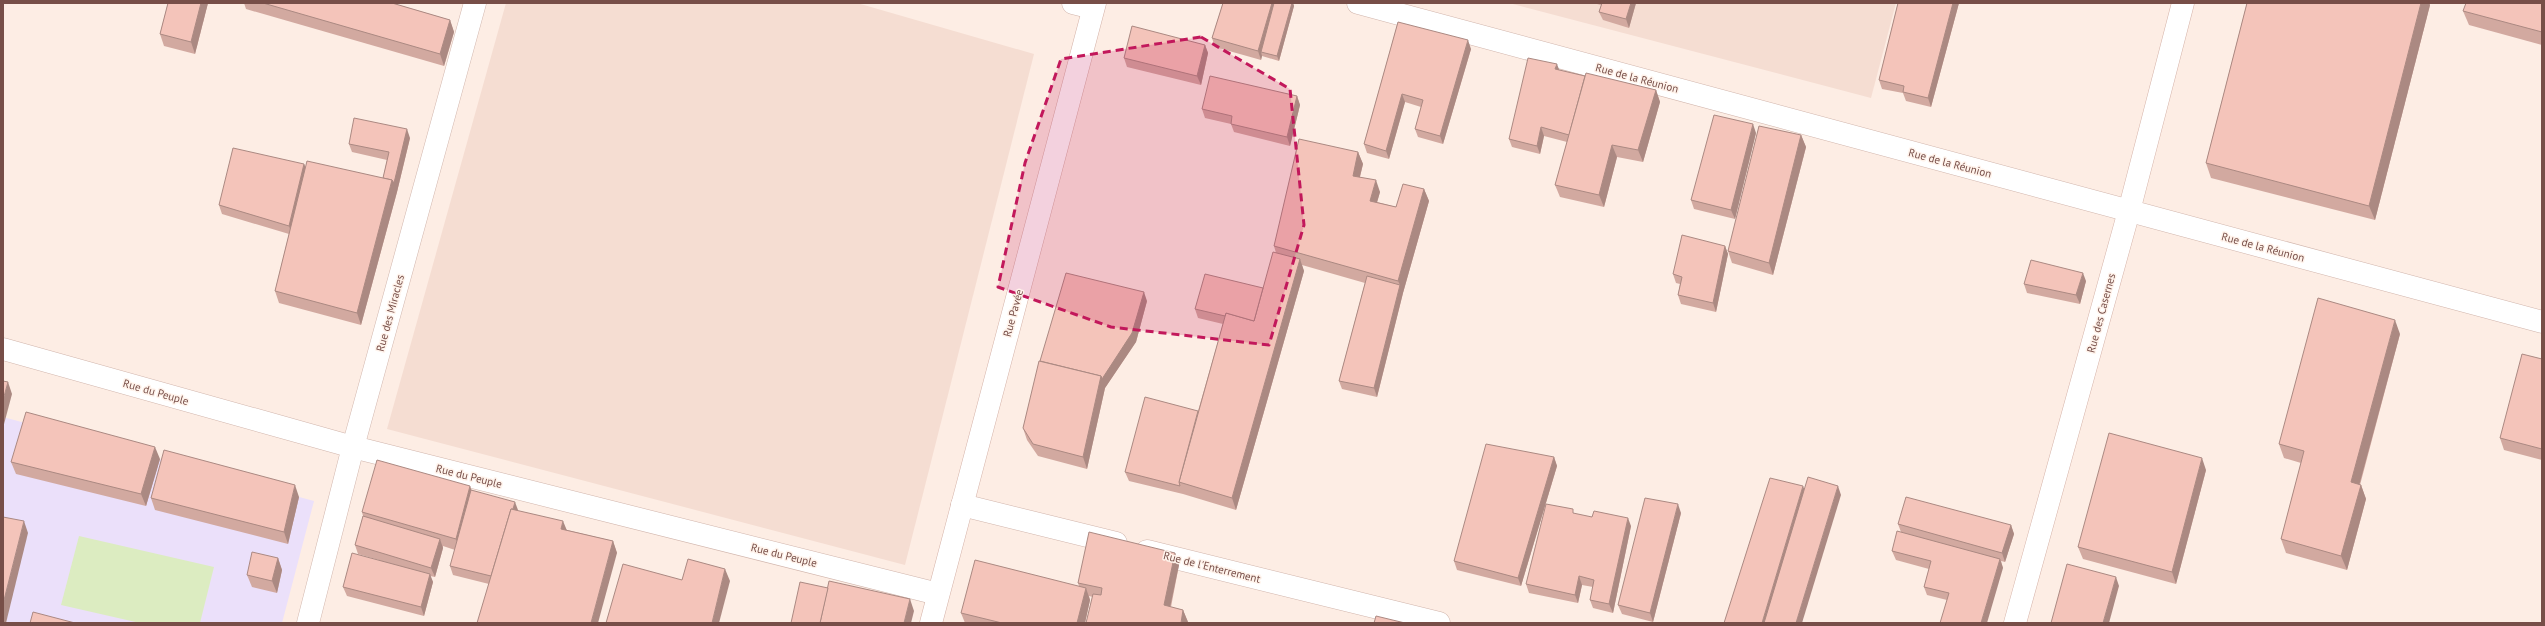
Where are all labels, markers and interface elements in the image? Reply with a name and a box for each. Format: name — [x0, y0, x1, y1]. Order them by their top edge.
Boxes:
street label: Rue de la Réunion — [1594, 60, 1680, 96]
street label: Rue de la Réunion — [1907, 145, 1993, 181]
street label: Rue de la Réunion — [2220, 229, 2306, 265]
street label: Rue des Casernes — [2084, 271, 2118, 354]
street label: Rue des Miracles — [373, 273, 407, 353]
street label: Rue Pavée — [1000, 287, 1026, 338]
street label: Rue du Peuple — [122, 376, 191, 408]
street label: Rue du Peuple — [434, 461, 504, 491]
street label: Rue du Peuple — [749, 540, 819, 570]
street label: Rue de l'Enterrement — [1162, 548, 1262, 586]

